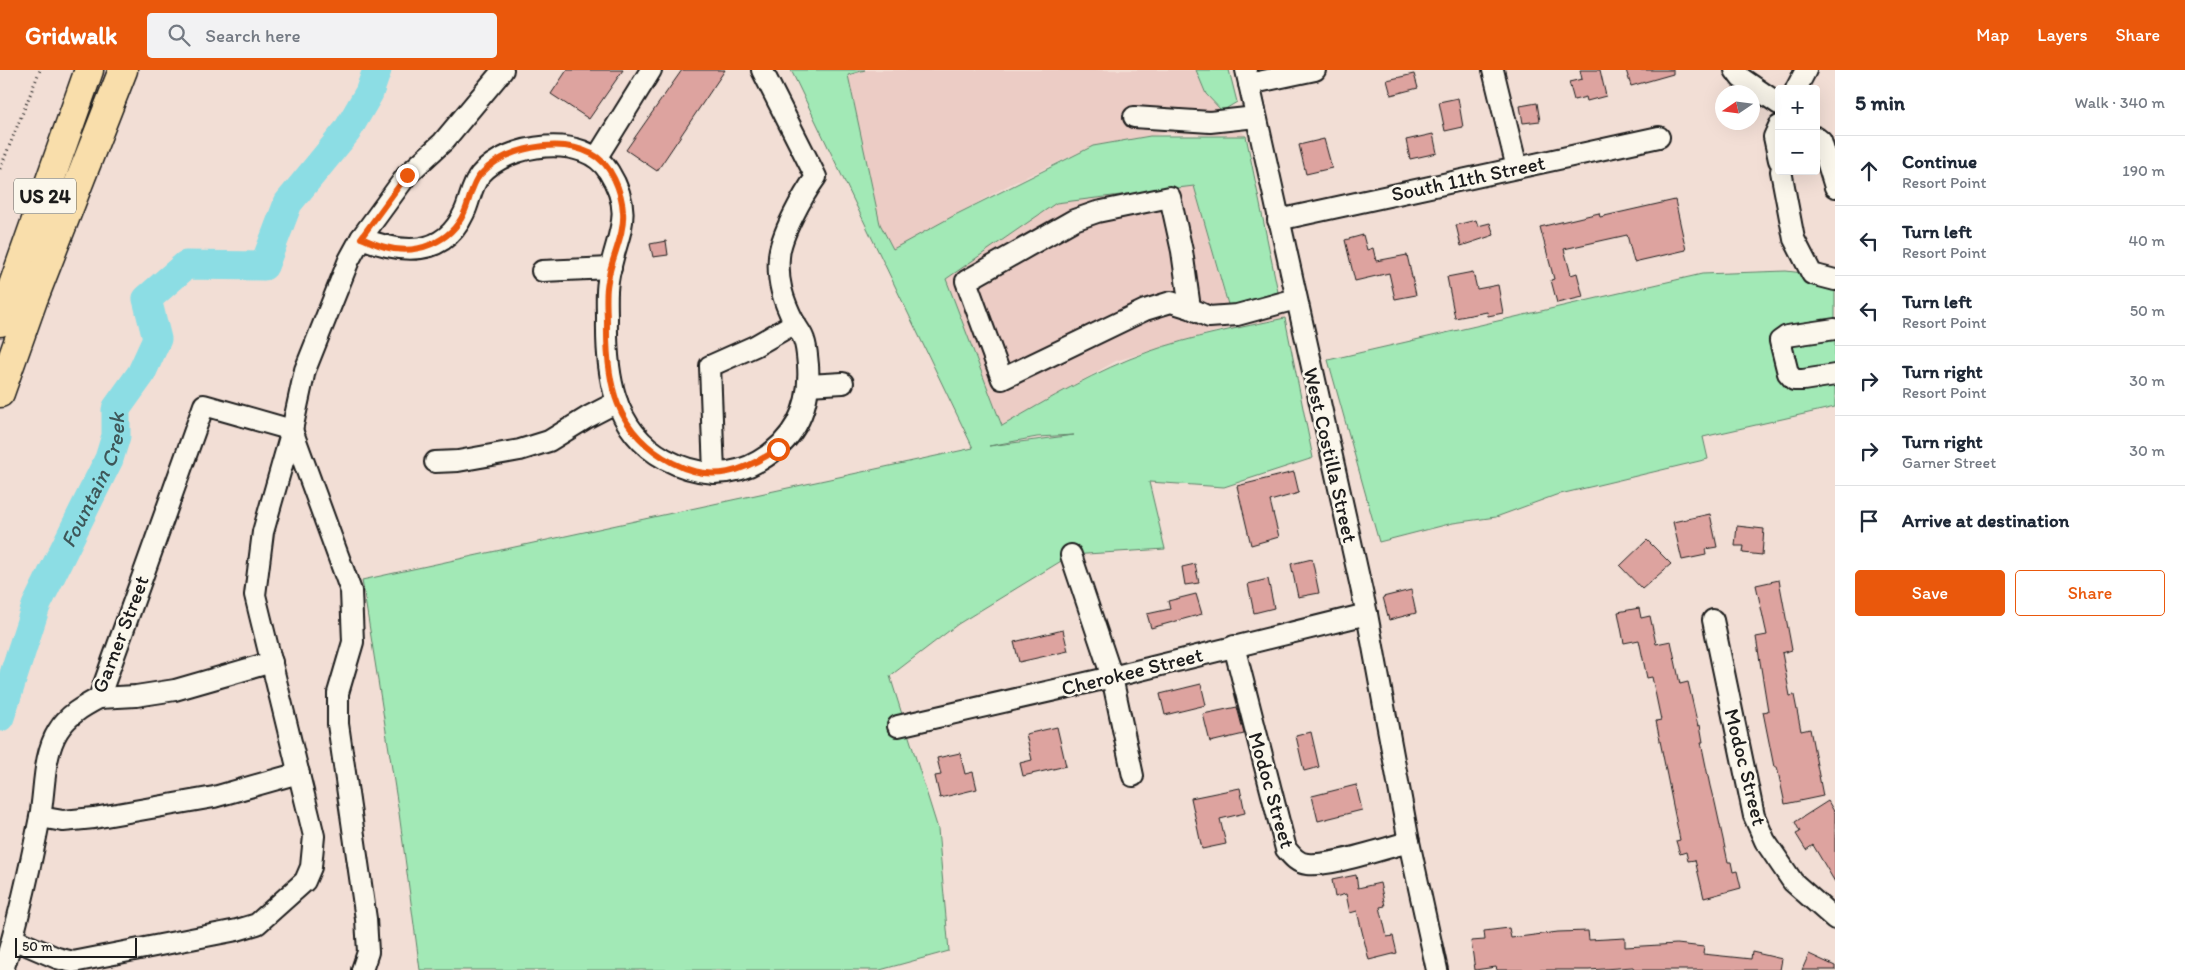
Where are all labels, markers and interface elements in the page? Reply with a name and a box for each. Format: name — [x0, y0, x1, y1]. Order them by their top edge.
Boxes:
search box — [147, 13, 497, 58]
text: Gridwalk — [25, 21, 117, 50]
icon: search — [165, 21, 193, 49]
text: Search here — [205, 24, 301, 47]
text: Map — [1976, 24, 2009, 46]
text: Layers — [2037, 24, 2087, 46]
text: Share — [2115, 24, 2160, 46]
north arrow — [1715, 85, 1760, 130]
map controls — [1775, 85, 1820, 175]
button: + — [1775, 85, 1820, 130]
text: 5 min — [1855, 90, 1905, 115]
text: Walk · 340 m — [2075, 93, 2165, 112]
button: − — [1775, 130, 1820, 175]
street label: South 11th Street — [1389, 149, 1547, 207]
text: Continue — [1902, 150, 1977, 173]
icon: ahead — [1855, 157, 1883, 185]
text: 190 m — [2122, 161, 2165, 180]
route end — [396, 164, 419, 187]
text: Resort Point — [1902, 173, 1986, 192]
road number: US 24 — [14, 178, 76, 214]
text: Turn left — [1902, 220, 1972, 243]
icon: left — [1855, 227, 1883, 255]
text: 40 m — [2128, 231, 2165, 250]
text: Resort Point — [1902, 243, 1986, 262]
text: Turn left — [1902, 290, 1972, 313]
icon: left — [1855, 297, 1883, 325]
text: 50 m — [2130, 301, 2165, 320]
text: Resort Point — [1902, 313, 1986, 332]
text: Turn right — [1902, 360, 1983, 383]
street label: West Costilla Street — [1299, 365, 1363, 545]
icon: right — [1855, 367, 1883, 395]
text: 30 m — [2129, 371, 2165, 390]
text: Resort Point — [1902, 383, 1986, 402]
water label: Fountain Creek — [54, 411, 130, 552]
text: Turn right — [1902, 430, 1983, 453]
icon: right — [1855, 437, 1883, 465]
route start — [767, 438, 790, 461]
text: 30 m — [2129, 441, 2165, 460]
text: Garner Street — [1902, 453, 1996, 472]
icon: arrive — [1855, 507, 1883, 535]
text: Arrive at destination — [1902, 509, 2069, 532]
button: Save — [1855, 570, 2005, 616]
button: Share — [2015, 570, 2165, 616]
street label: Garner Street — [86, 572, 154, 696]
street label: Cherokee Street — [1059, 641, 1205, 701]
street label: Modoc Street — [1719, 706, 1773, 828]
street label: Modoc Street — [1243, 729, 1301, 851]
scale bar — [15, 935, 138, 958]
text: 50 m — [22, 938, 53, 955]

